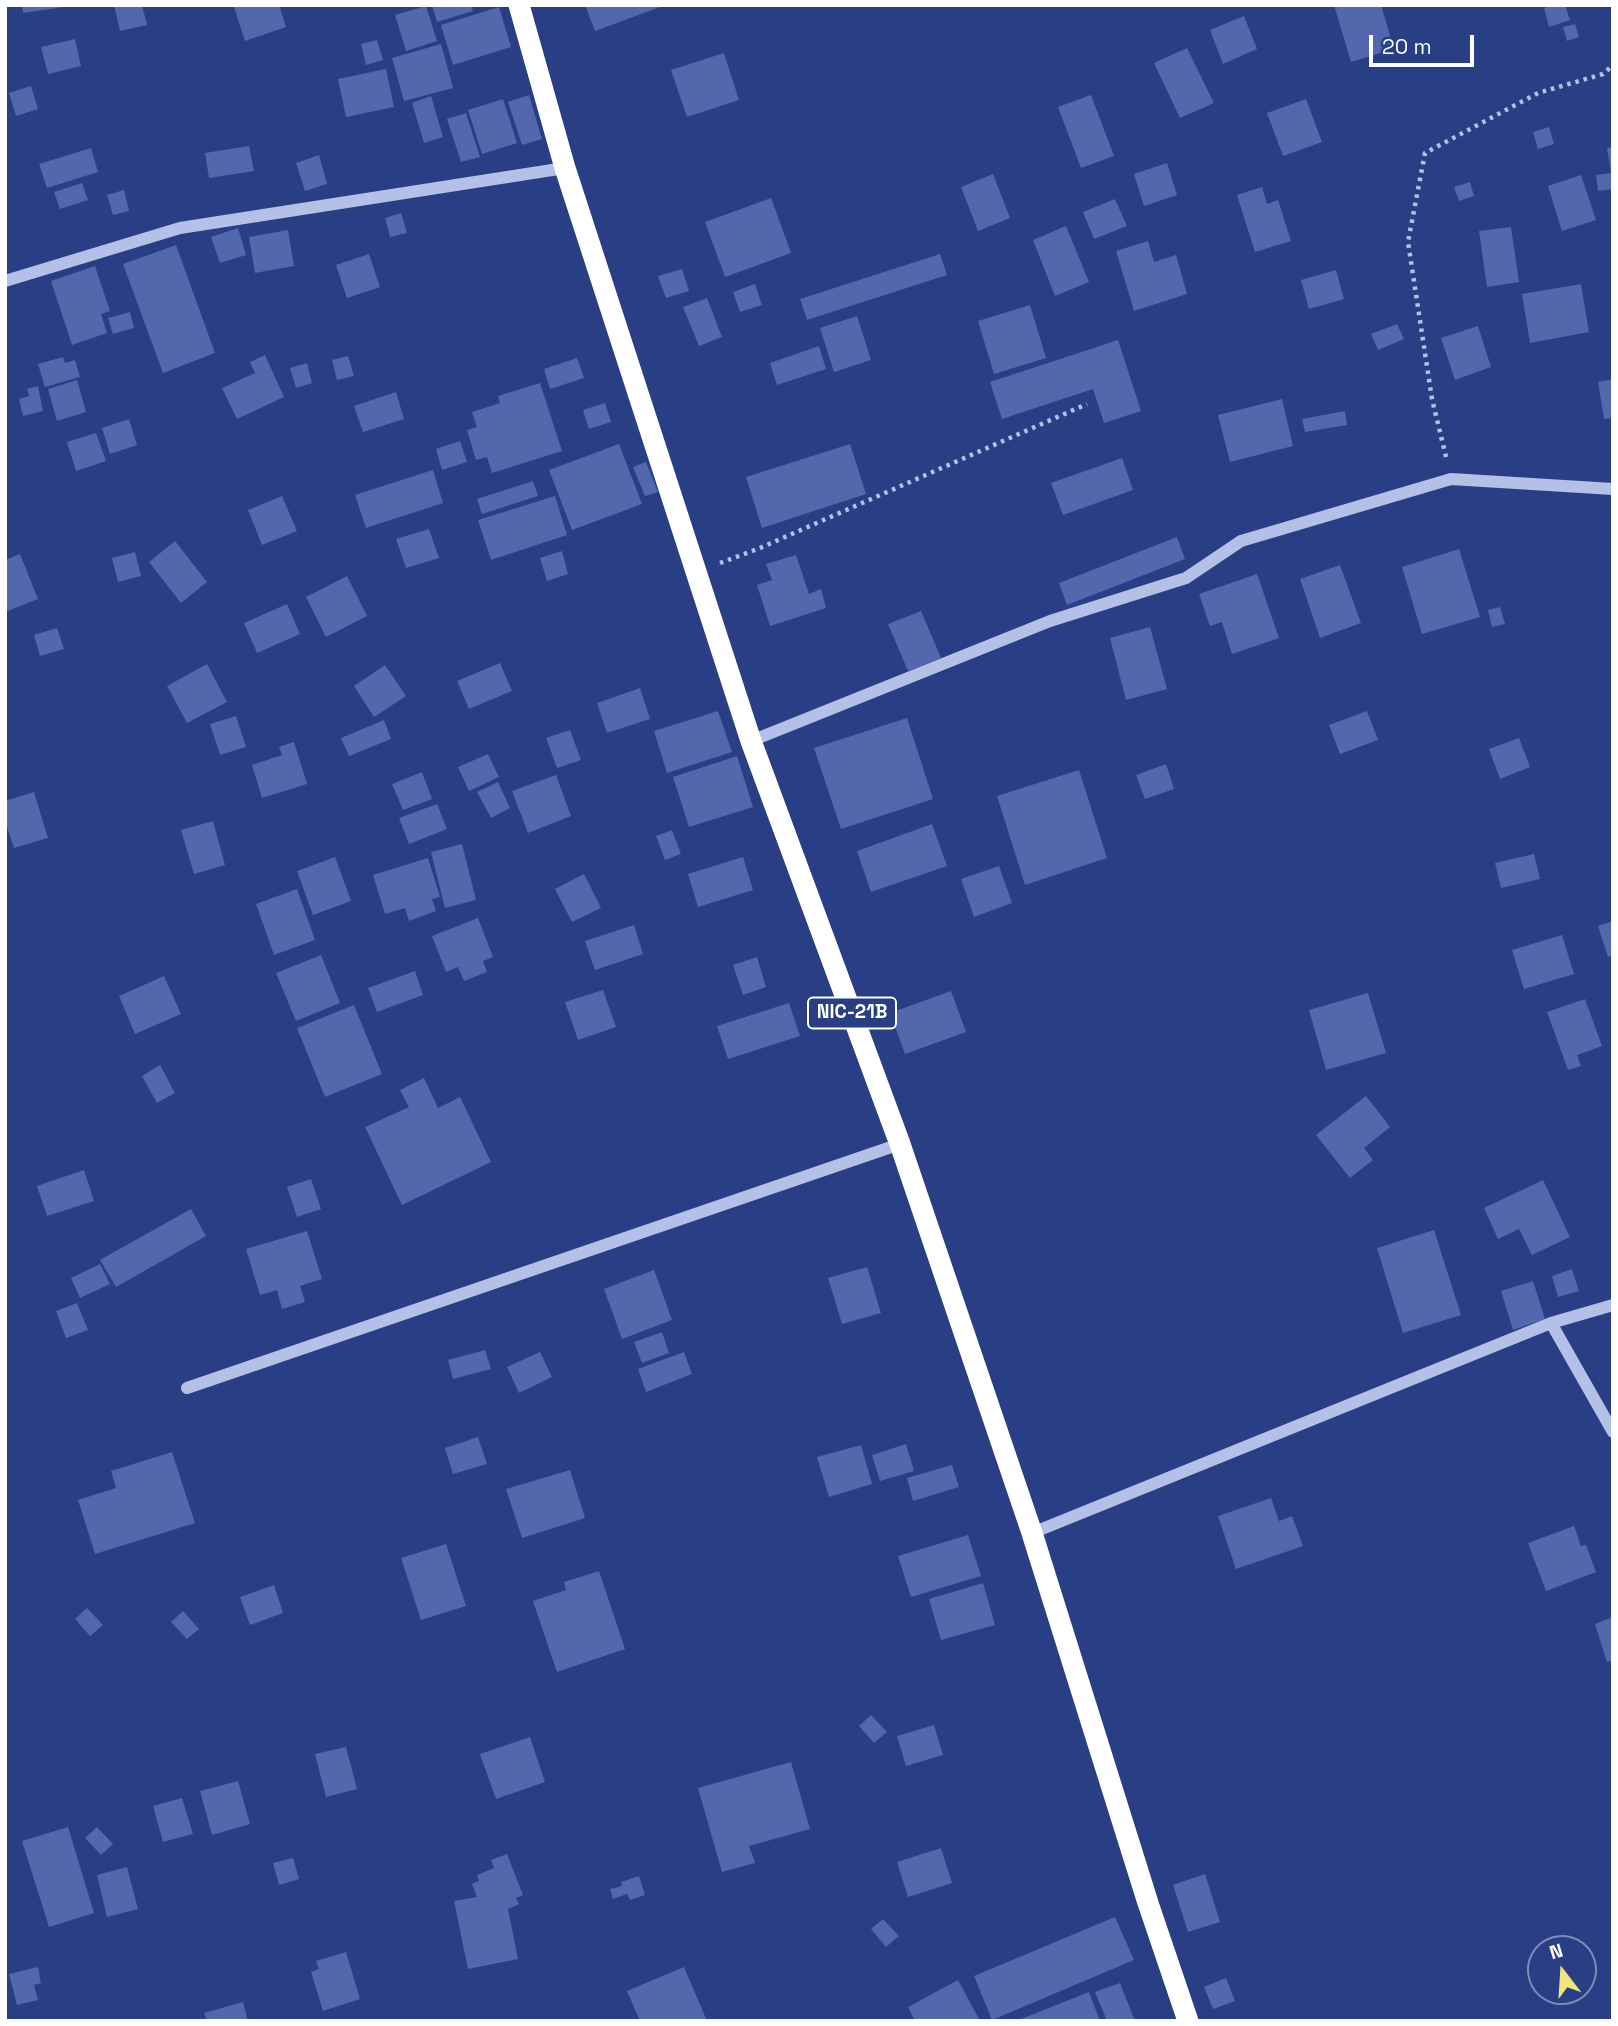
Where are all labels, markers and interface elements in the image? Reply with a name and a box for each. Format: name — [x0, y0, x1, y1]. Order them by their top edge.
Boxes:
scale bar — [1373, 21, 1478, 65]
text: 20 m — [1382, 33, 1432, 60]
road number: NIC-21B — [808, 998, 896, 1028]
north arrow — [1527, 1935, 1597, 2005]
text: N — [1547, 1938, 1566, 1965]

